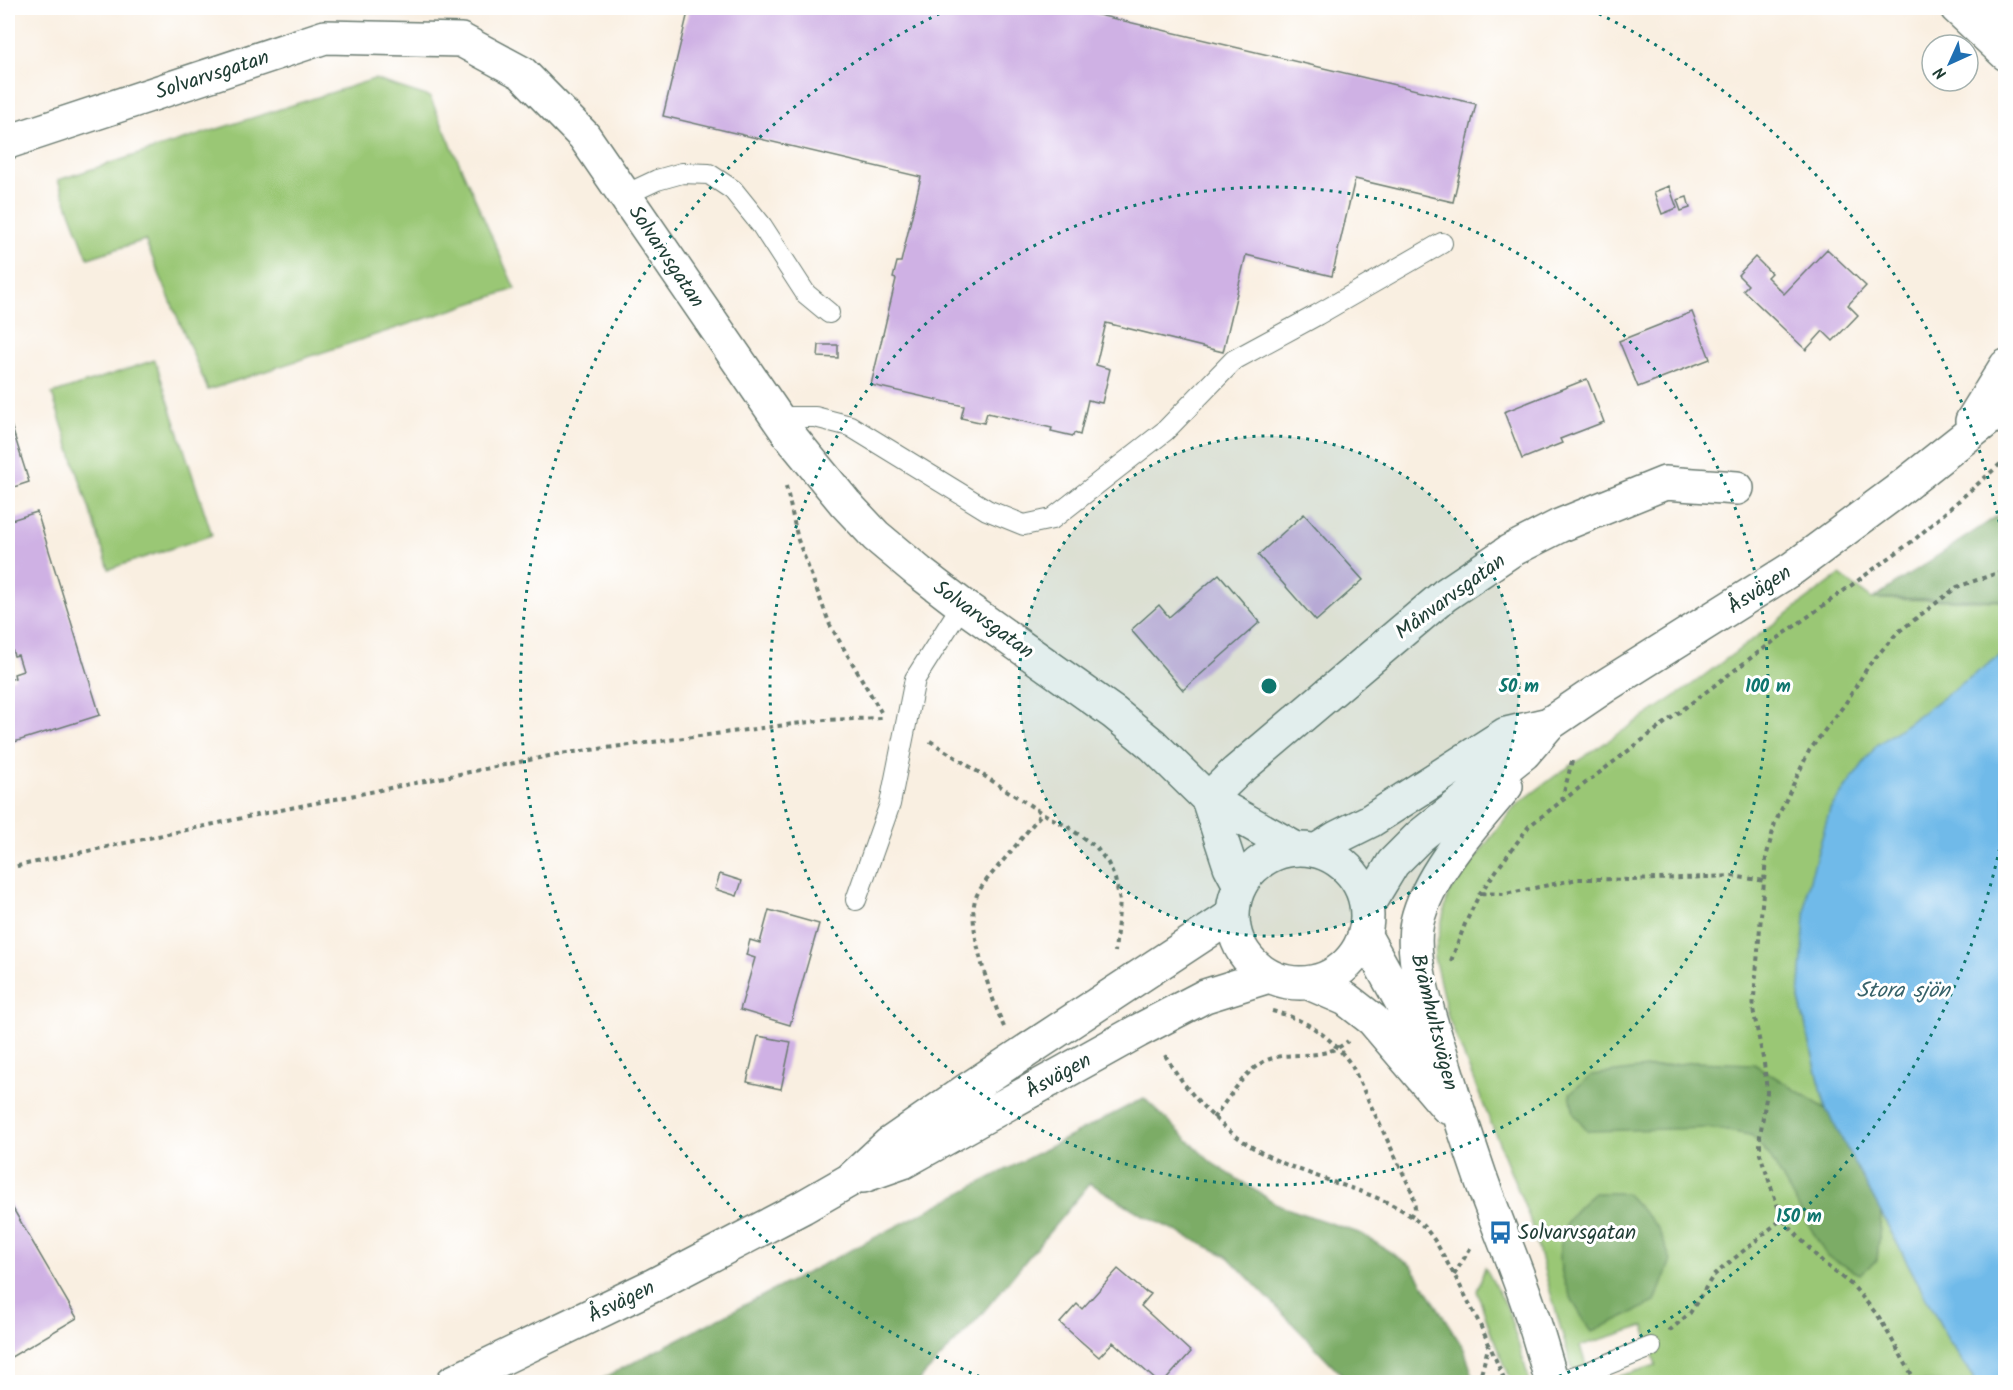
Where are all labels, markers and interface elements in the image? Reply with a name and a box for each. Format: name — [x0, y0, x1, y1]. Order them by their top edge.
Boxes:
north arrow — [1920, 33, 1980, 93]
street label: Solvarvsgatan — [151, 41, 274, 109]
text: N — [1928, 60, 1953, 85]
street label: Solvarvsgatan — [619, 199, 713, 315]
street label: Månvarvsgatan — [1389, 546, 1513, 649]
street label: Åsvägen — [1721, 557, 1799, 623]
street label: Solvarvsgatan — [926, 572, 1041, 668]
text: 50 m — [1498, 673, 1539, 702]
text: 100 m — [1745, 673, 1791, 702]
centre of rings — [1259, 676, 1279, 696]
street label: Brämhultsvägen — [1401, 950, 1466, 1094]
water label: Stora sjön — [1856, 974, 1952, 1009]
street label: Åsvägen — [1020, 1045, 1098, 1108]
text: 150 m — [1776, 1203, 1822, 1232]
place label: Solvarvsgatan — [1518, 1217, 1636, 1250]
bus stop icon: Solvarvsgatan — [1487, 1219, 1513, 1245]
street label: Åsvägen — [582, 1272, 661, 1333]

